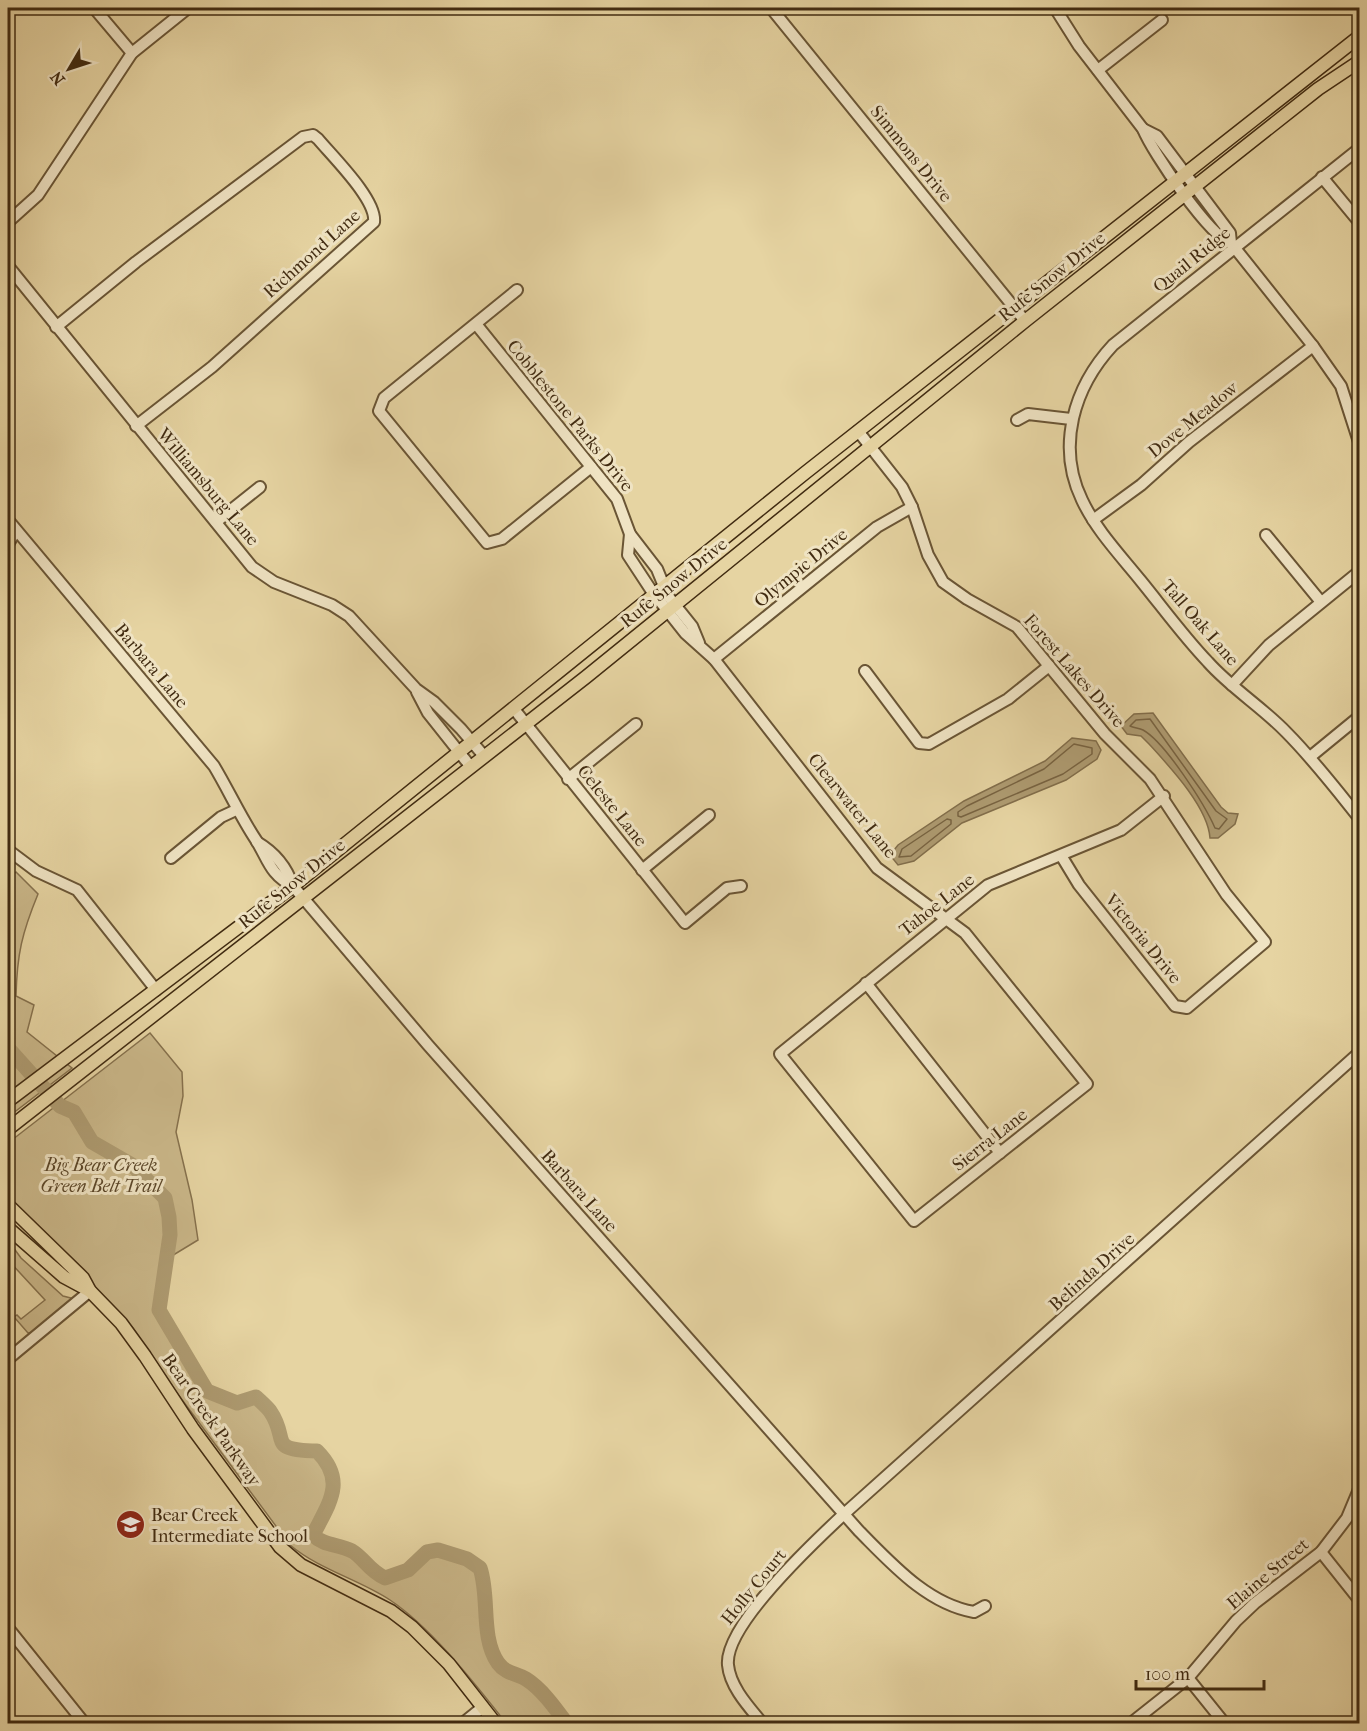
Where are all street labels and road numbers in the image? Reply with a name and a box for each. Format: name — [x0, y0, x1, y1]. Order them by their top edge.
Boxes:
street label: Simmons Drive — [866, 101, 956, 207]
street label: Richmond Lane — [259, 205, 365, 303]
street label: Quail Ridge — [1149, 222, 1235, 297]
street label: Rufe Snow Drive — [994, 228, 1110, 326]
street label: Cobblestone Parks Drive — [502, 336, 638, 496]
street label: Dove Meadow — [1144, 377, 1243, 463]
street label: Williamsburg Lane — [152, 423, 263, 550]
street label: Olympic Drive — [750, 524, 852, 612]
street label: Rufe Snow Drive — [616, 534, 732, 632]
street label: Tall Oak Lane — [1157, 576, 1243, 670]
street label: Forest Lakes Drive — [1019, 610, 1129, 732]
street label: Barbara Lane — [110, 620, 192, 713]
street label: Clearwater Lane — [803, 749, 901, 863]
street label: Celeste Lane — [573, 761, 651, 851]
street label: Rufe Snow Drive — [234, 835, 350, 933]
street label: Tahoe Lane — [895, 869, 979, 941]
street label: Victoria Drive — [1100, 889, 1186, 988]
street label: Sierra Lane — [948, 1104, 1032, 1176]
street label: Barbara Lane — [536, 1145, 622, 1237]
street label: Belinda Drive — [1045, 1228, 1139, 1316]
street label: Bear Creek Parkway — [157, 1349, 266, 1492]
street label: Elaine Street — [1223, 1533, 1314, 1614]
street label: Holly Court — [717, 1544, 791, 1629]

